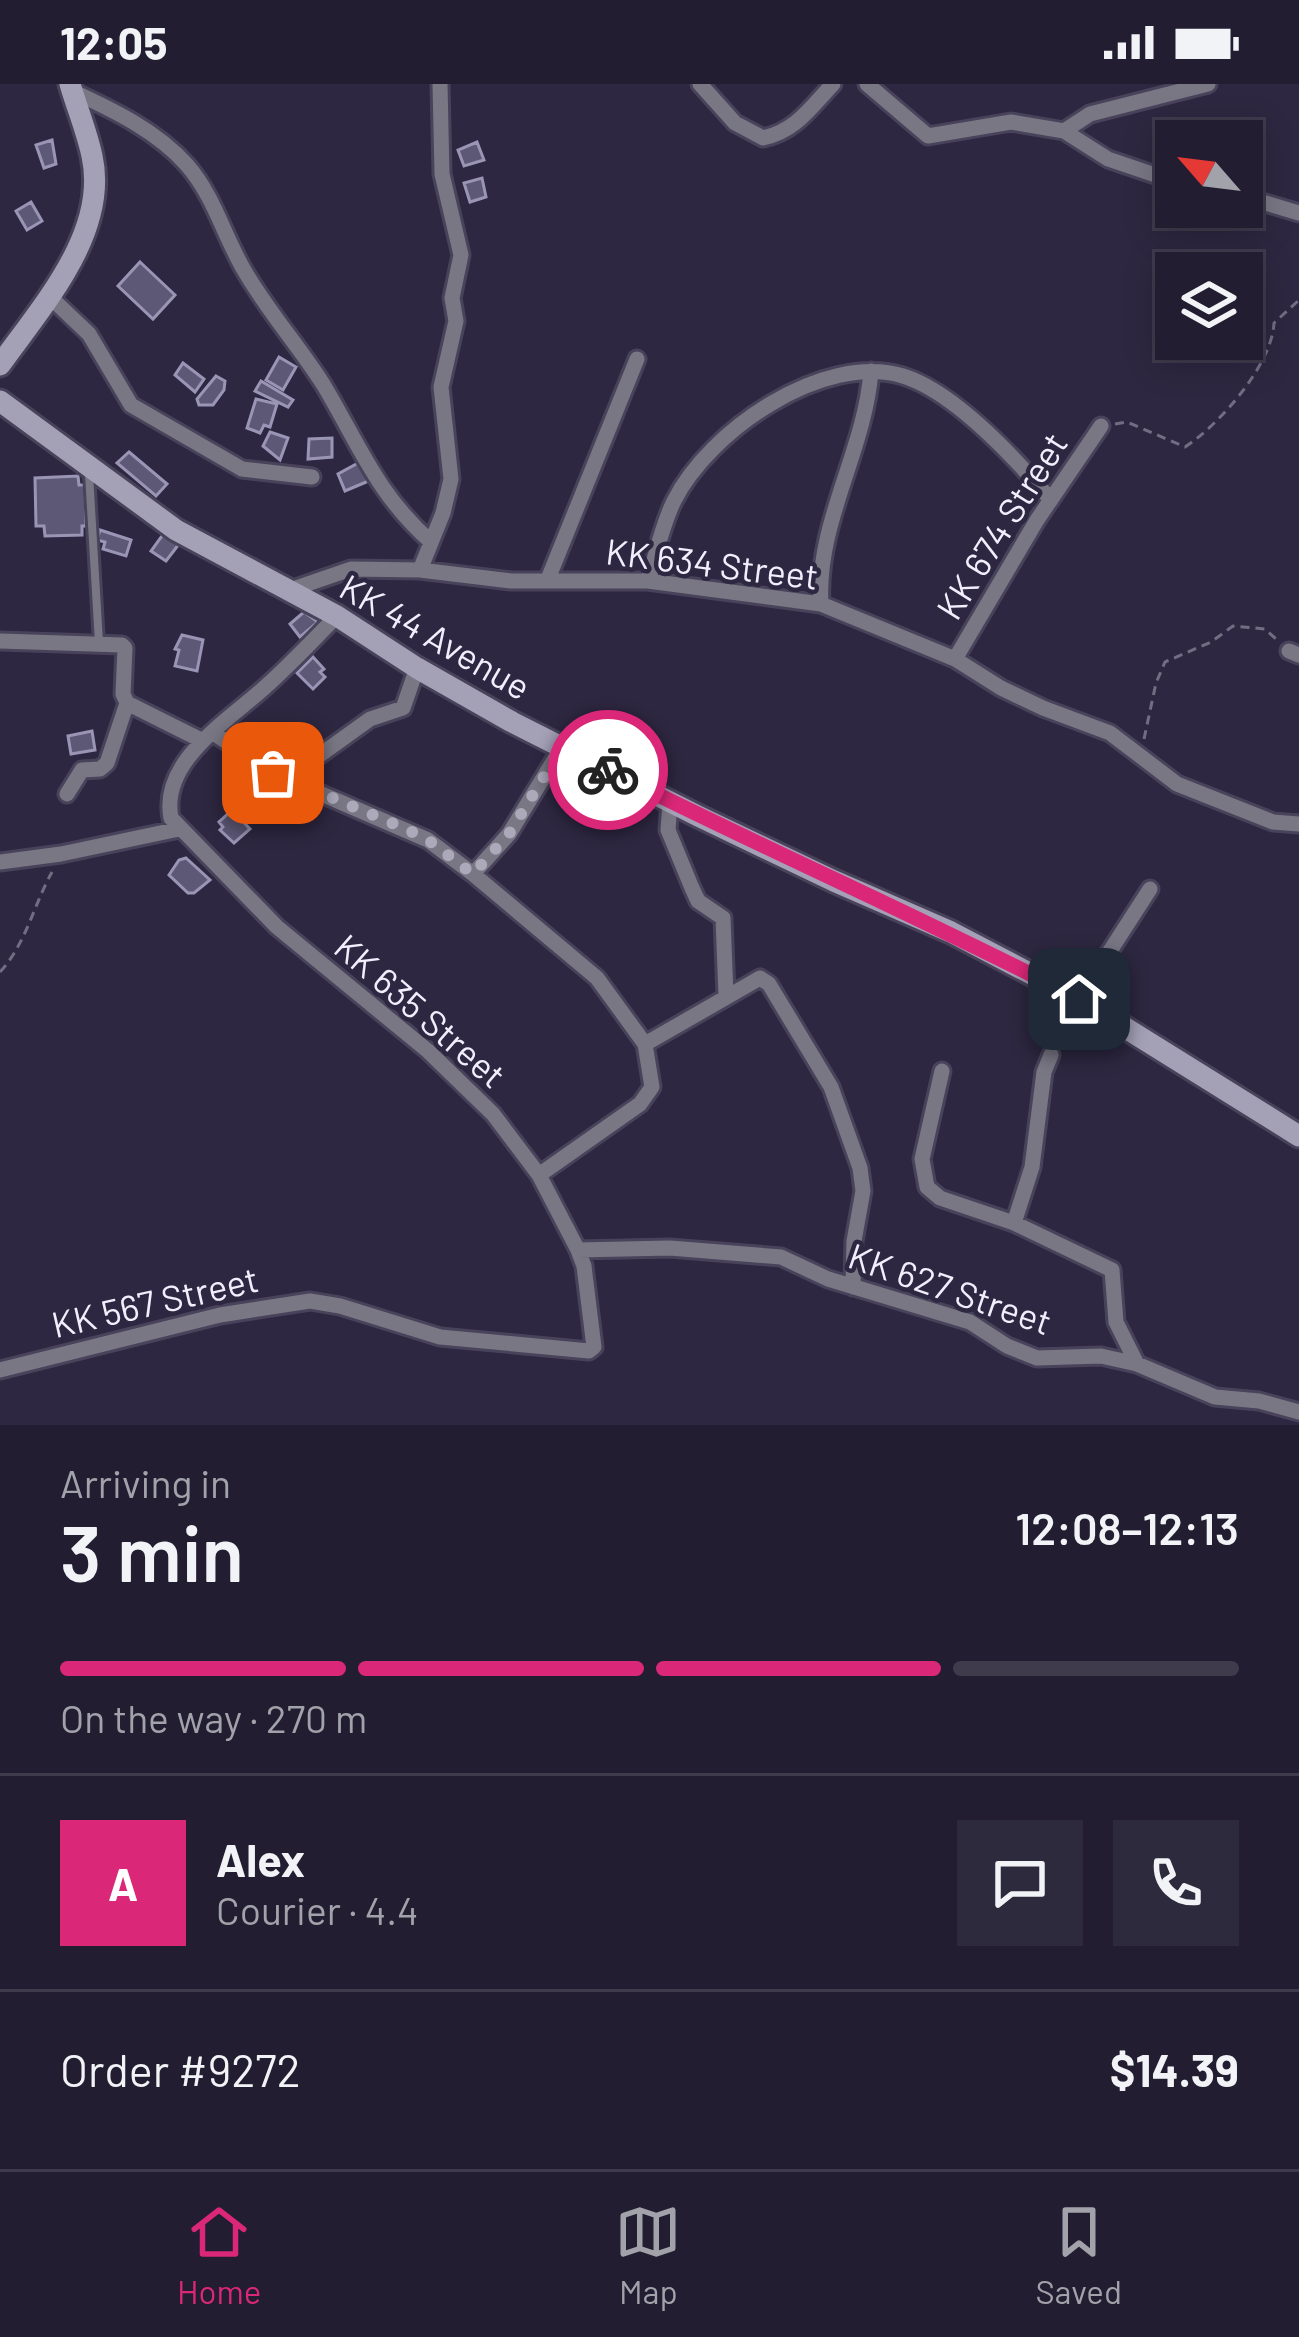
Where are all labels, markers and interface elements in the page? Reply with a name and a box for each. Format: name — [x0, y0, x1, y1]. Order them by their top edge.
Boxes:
text: 12:05 — [60, 15, 167, 69]
north arrow — [1155, 120, 1263, 228]
map controls — [1155, 120, 1263, 360]
button: layers — [1155, 252, 1263, 360]
street label: KK 674 Street — [926, 424, 1075, 627]
street label: KK 634 Street — [604, 528, 821, 597]
street label: KK 44 Avenue — [333, 564, 539, 707]
courier — [548, 710, 668, 830]
pin — [222, 722, 324, 824]
icon: bike — [575, 737, 641, 803]
icon: bag — [240, 740, 306, 806]
street label: KK 635 Street — [327, 924, 515, 1096]
pin — [1028, 948, 1130, 1050]
icon: home — [1046, 966, 1112, 1032]
street label: KK 627 Street — [843, 1233, 1057, 1342]
street label: KK 567 Street — [47, 1256, 262, 1345]
text: Arriving in — [60, 1459, 231, 1506]
text: 12:08–12:13 — [1015, 1500, 1239, 1554]
text: 3 min — [60, 1504, 244, 1598]
text: On the way · 270 m — [60, 1694, 367, 1741]
button: chat — [957, 1820, 1083, 1946]
button: phone — [1113, 1820, 1239, 1946]
text: Alex — [216, 1832, 305, 1886]
text: A — [108, 1856, 138, 1910]
text: Courier · 4.4 — [216, 1886, 419, 1933]
text: Order #9272 — [60, 2042, 301, 2096]
text: $14.39 — [1110, 2042, 1239, 2096]
tab: Home — [177, 2199, 261, 2311]
tab: Map — [615, 2199, 681, 2311]
tab: Saved — [1035, 2199, 1122, 2311]

